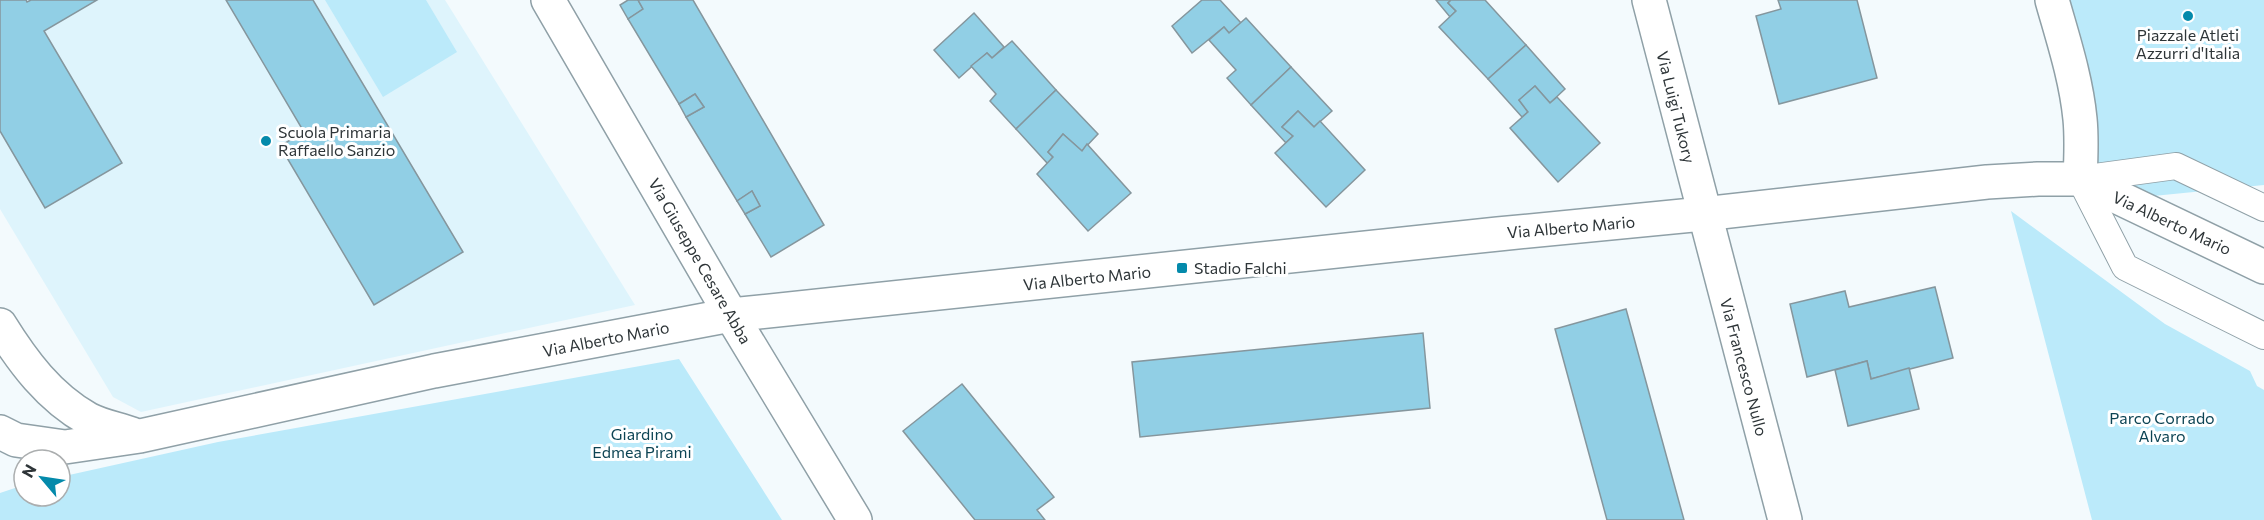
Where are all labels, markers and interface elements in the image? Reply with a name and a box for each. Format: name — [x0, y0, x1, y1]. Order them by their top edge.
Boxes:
marker: Piazzale Atleti Azzurri d'Italia — [2181, 9, 2195, 23]
place label: Piazzale Atleti Azzurri d'Italia — [2136, 25, 2240, 62]
street label: Via Luigi Tukory — [1653, 49, 1700, 165]
place label: Scuola Primaria Raffaello Sanzio — [278, 122, 395, 159]
marker: Scuola Primaria Raffaello Sanzio — [259, 134, 273, 148]
street label: Via Giuseppe Cesare Abba — [645, 174, 756, 347]
street label: Via Alberto Mario — [2110, 187, 2234, 258]
street label: Via Alberto Mario — [1506, 211, 1636, 242]
place label: Stadio Falchi — [1194, 258, 1287, 277]
street label: Via Alberto Mario — [1022, 261, 1152, 294]
marker: Stadio Falchi — [1175, 261, 1189, 275]
street label: Via Francesco Nullo — [1717, 296, 1772, 438]
street label: Via Alberto Mario — [541, 317, 671, 360]
park label: Parco Corrado Alvaro — [2109, 408, 2215, 445]
park label: Giardino Edmea Pirami — [592, 424, 692, 461]
north arrow — [12, 448, 72, 508]
text: N — [17, 461, 40, 480]

